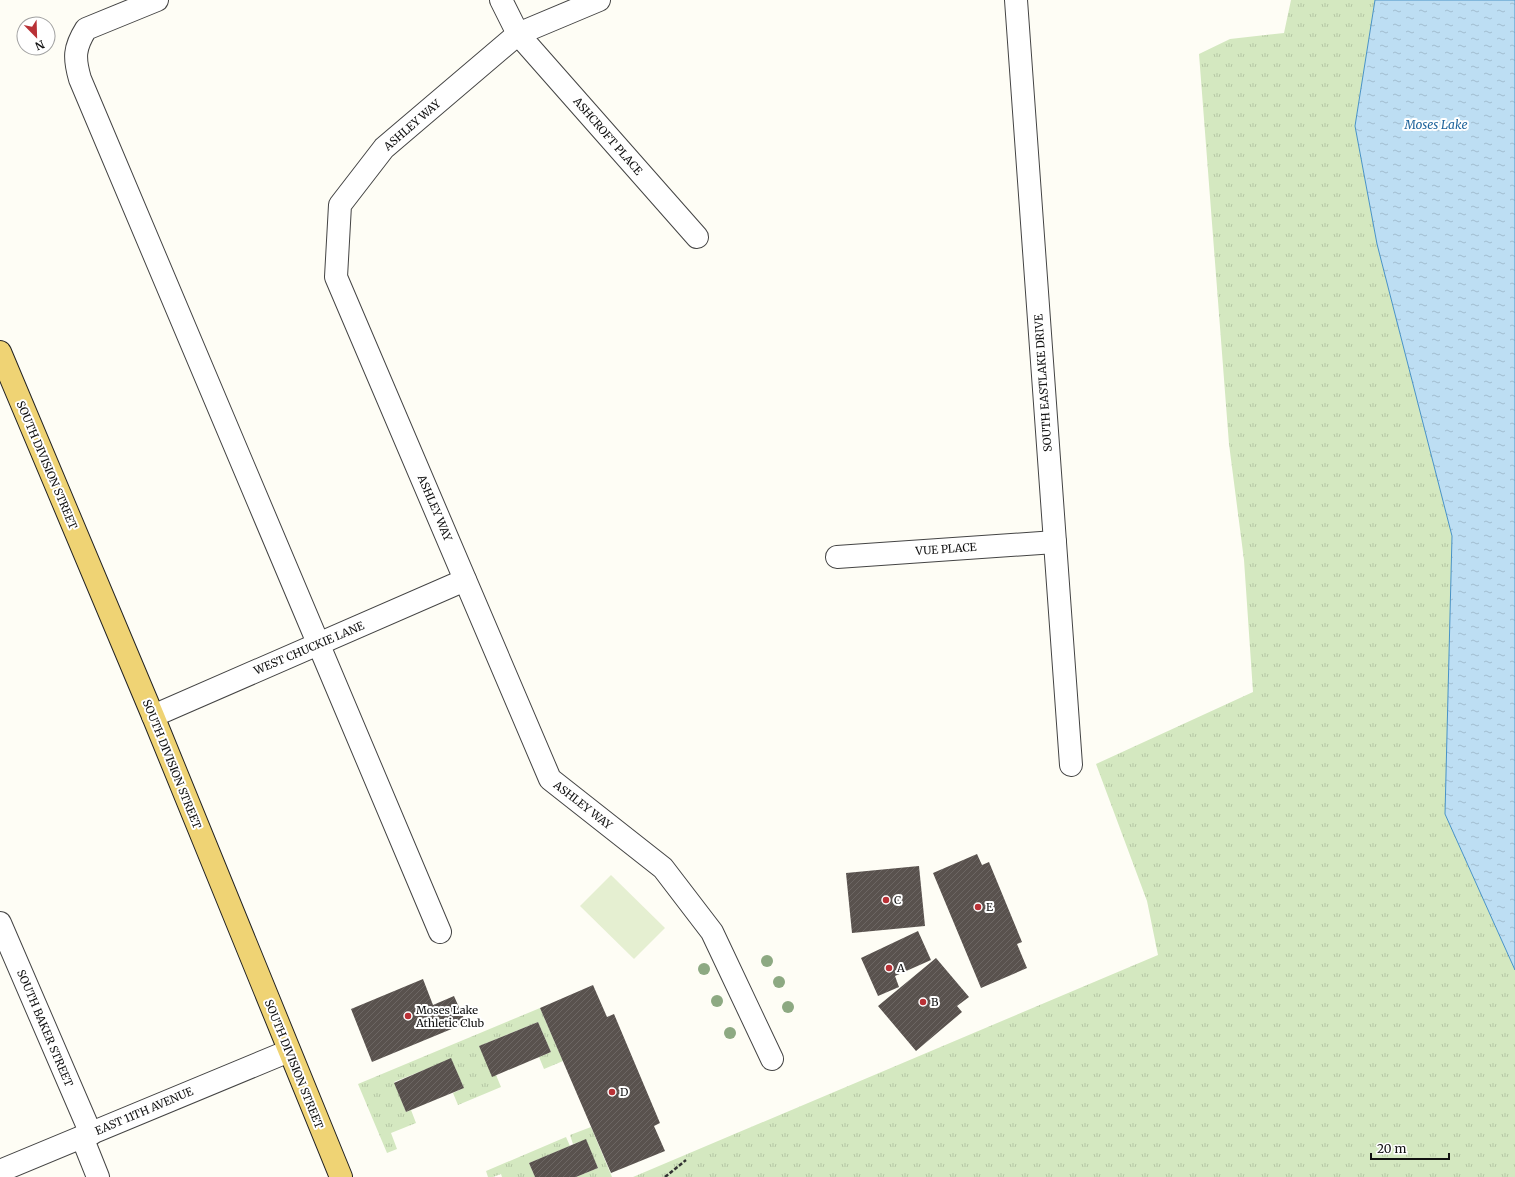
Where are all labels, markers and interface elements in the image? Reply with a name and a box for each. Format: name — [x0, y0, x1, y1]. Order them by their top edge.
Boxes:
north arrow — [16, 16, 56, 56]
text: N — [33, 37, 47, 53]
street label: ASHCROFT PLACE — [570, 94, 646, 178]
street label: ASHLEY WAY — [380, 96, 444, 154]
water label: Moses Lake — [1403, 117, 1468, 132]
street label: SOUTH EASTLAKE DRIVE — [1031, 314, 1055, 452]
street label: SOUTH DIVISION STREET — [14, 399, 81, 532]
street label: ASHLEY WAY — [414, 472, 456, 544]
street label: VUE PLACE — [914, 540, 977, 558]
street label: WEST CHUCKIE LANE — [251, 618, 366, 678]
street label: SOUTH DIVISION STREET — [140, 697, 204, 831]
street label: ASHLEY WAY — [550, 777, 616, 833]
place label: C — [894, 893, 901, 907]
marker: C — [881, 895, 891, 905]
place label: E — [986, 900, 993, 914]
marker: E — [973, 902, 983, 912]
place label: A — [896, 961, 905, 975]
marker: A — [884, 963, 894, 973]
street label: SOUTH BAKER STREET — [14, 967, 76, 1089]
place label: B — [931, 995, 939, 1009]
street label: SOUTH DIVISION STREET — [262, 997, 326, 1131]
marker: B — [918, 997, 928, 1007]
place label: Moses Lake Athletic Club — [415, 1003, 484, 1030]
marker: Moses Lake Athletic Club — [403, 1011, 413, 1021]
street label: EAST 11TH AVENUE — [93, 1084, 195, 1138]
place label: D — [620, 1085, 628, 1099]
marker: D — [607, 1087, 617, 1097]
scale bar — [1371, 1135, 1449, 1161]
text: 20 m — [1377, 1141, 1406, 1156]

